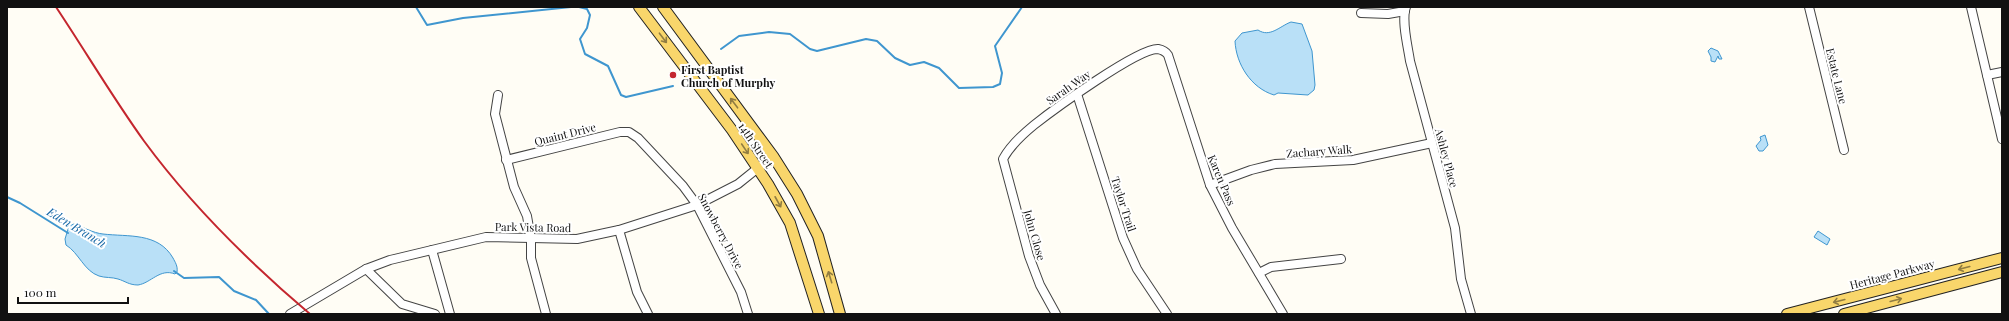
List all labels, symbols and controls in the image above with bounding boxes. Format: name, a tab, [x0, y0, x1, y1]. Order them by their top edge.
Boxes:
one-way arrow	[658, 33, 667, 44]
street label: Estate Lane	[1823, 46, 1851, 106]
place label: First Baptist Church of Murphy	[681, 62, 775, 90]
street label: Sarah Way	[1043, 66, 1094, 108]
marker: First Baptist Church of Murphy	[668, 70, 678, 80]
one-way arrow	[730, 98, 738, 109]
street label: Quaint Drive	[533, 119, 598, 149]
street label: 14th Street	[735, 119, 777, 171]
street label: Ashley Place	[1432, 126, 1462, 190]
street label: Zachary Walk	[1286, 141, 1352, 161]
one-way arrow	[741, 143, 749, 154]
street label: Karen Pass	[1205, 152, 1239, 208]
street label: Taylor Trail	[1108, 175, 1140, 233]
street label: Snowberry Drive	[695, 191, 747, 272]
one-way arrow	[775, 196, 783, 208]
water label: Eden Branch	[44, 203, 110, 251]
street label: John Close	[1020, 207, 1050, 263]
street label: Park Vista Road	[495, 219, 572, 235]
street label: Heritage Parkway	[1848, 255, 1936, 293]
one-way arrow	[1958, 265, 1971, 272]
one-way arrow	[826, 270, 833, 283]
scale bar	[18, 279, 128, 305]
text: 100 m	[24, 284, 57, 300]
one-way arrow	[1889, 296, 1902, 304]
one-way arrow	[1832, 297, 1845, 305]

